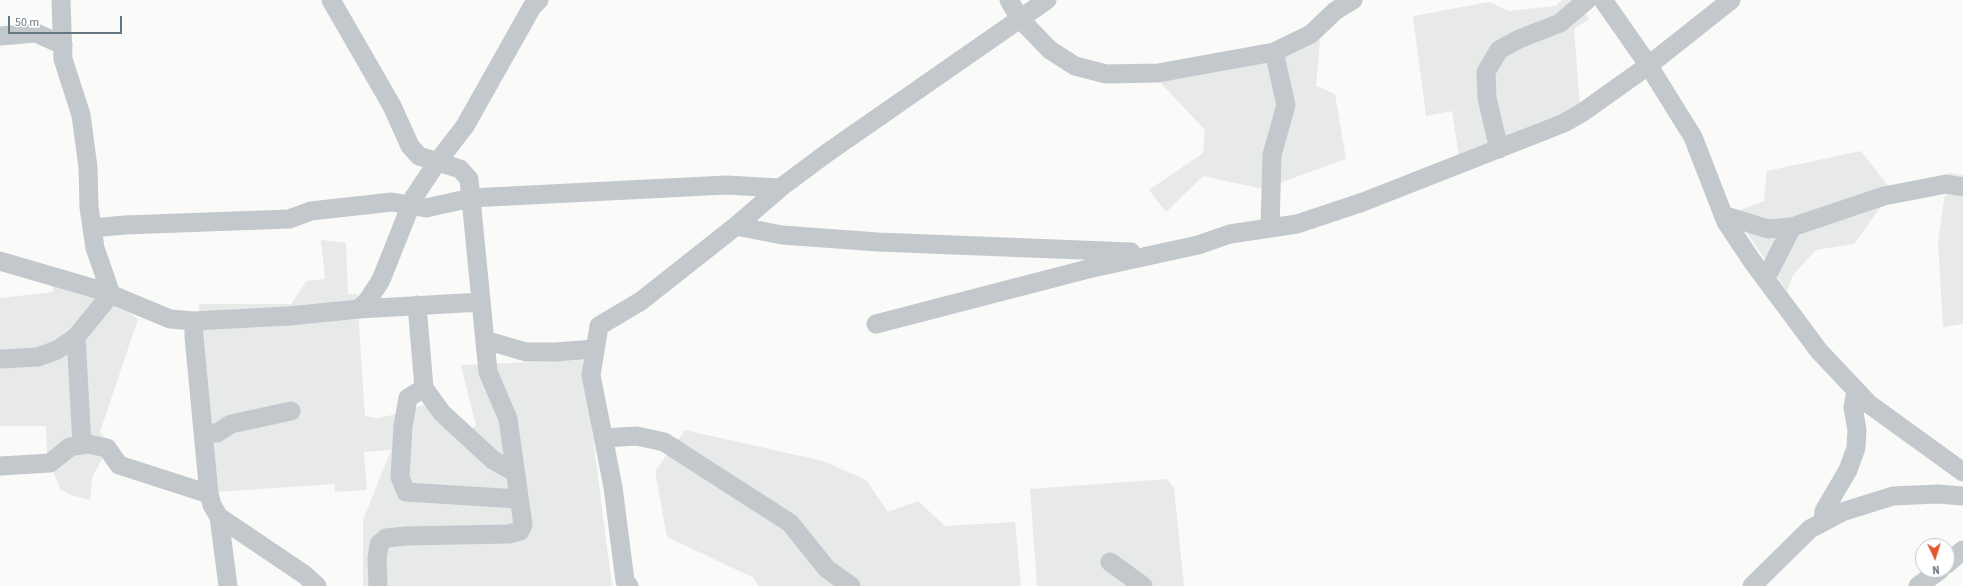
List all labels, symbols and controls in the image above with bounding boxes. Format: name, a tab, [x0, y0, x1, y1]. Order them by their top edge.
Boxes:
scale bar	[10, 8, 124, 34]
text: 50 m	[15, 14, 39, 31]
north arrow	[1915, 538, 1955, 578]
text: N	[1932, 562, 1940, 577]

